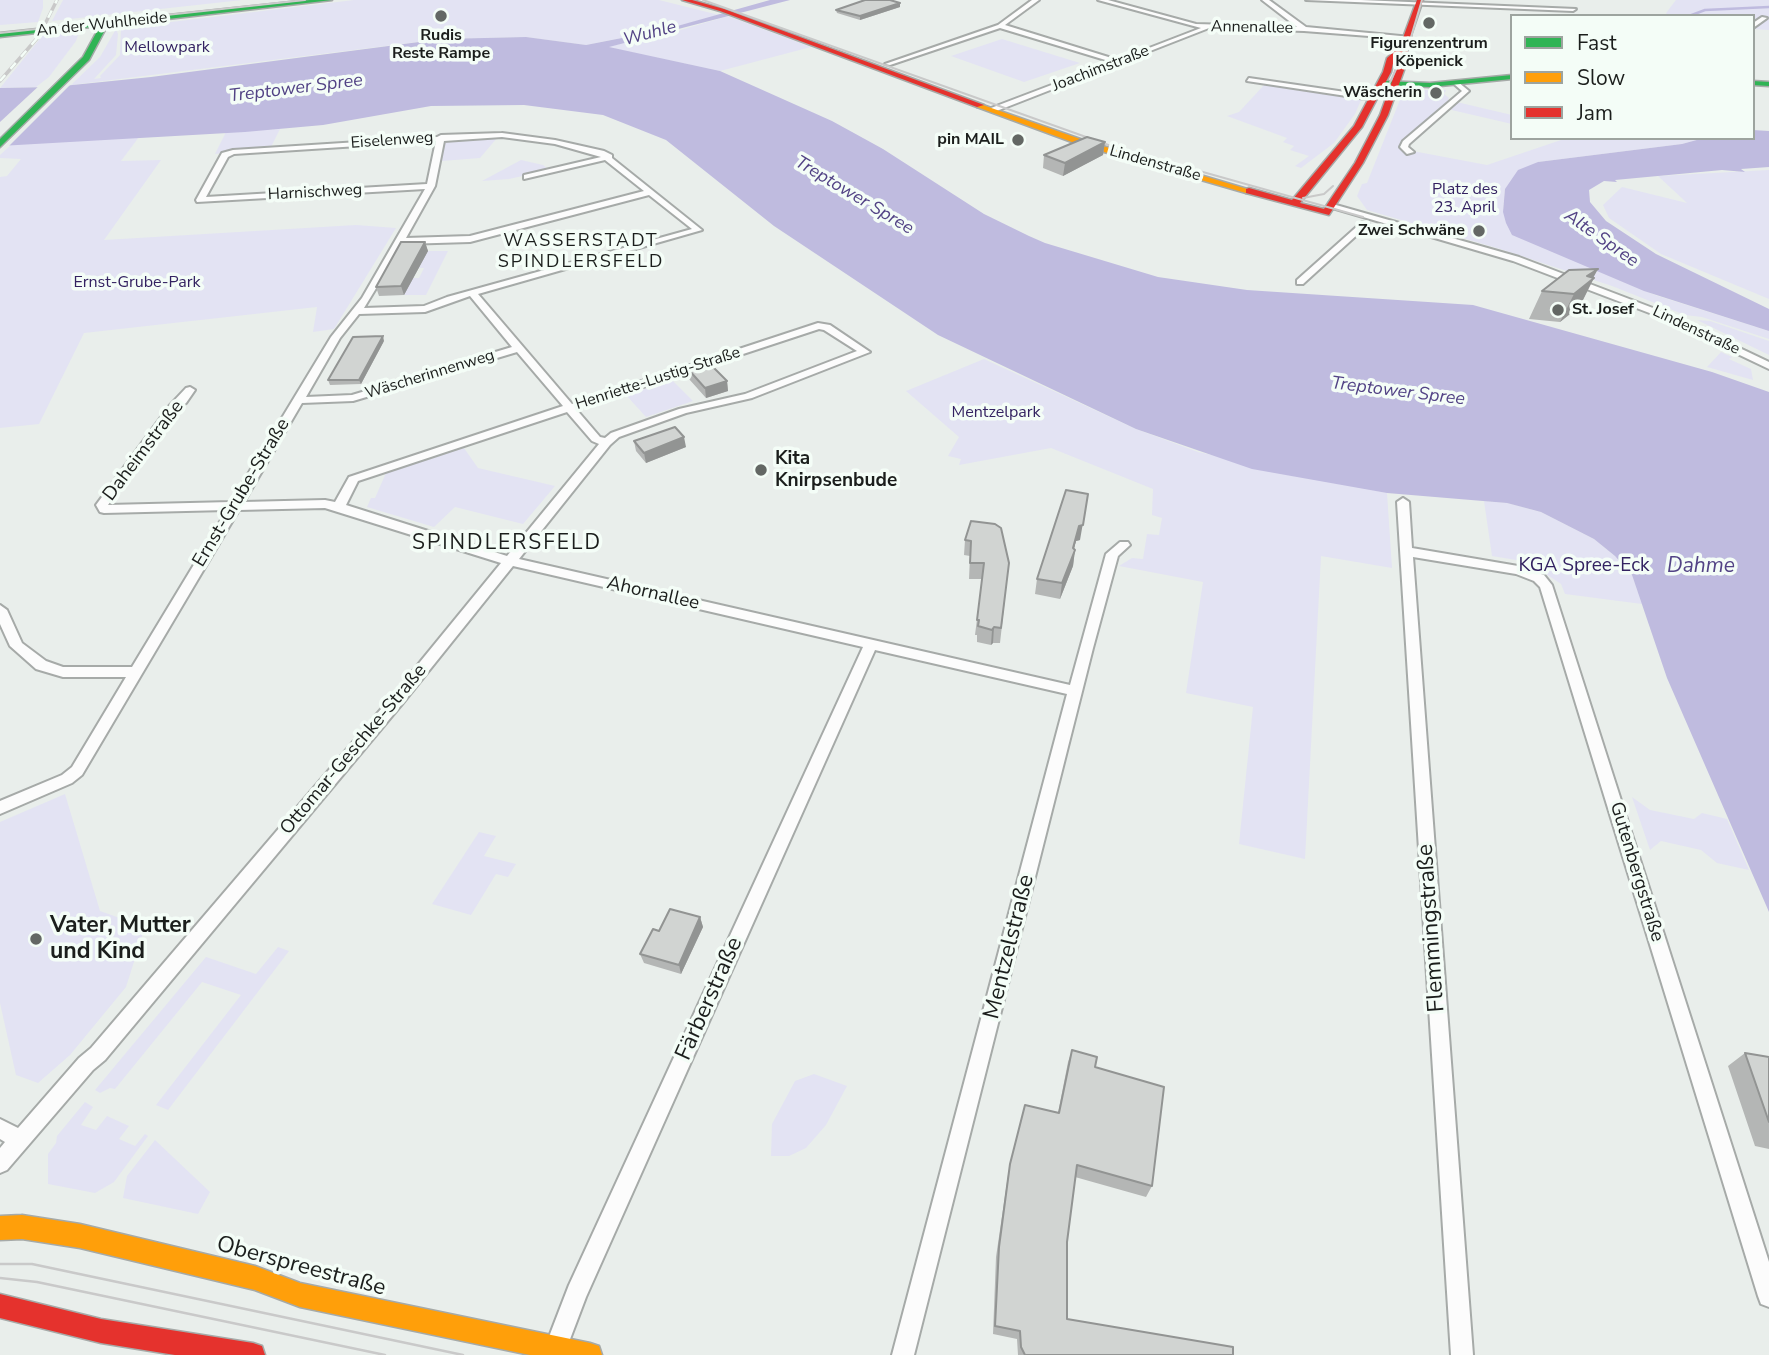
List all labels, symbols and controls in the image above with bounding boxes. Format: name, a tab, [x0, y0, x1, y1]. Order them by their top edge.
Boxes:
marker: Rudis Reste Rampe	[433, 8, 449, 24]
street label: An der Wuhlheide	[36, 9, 168, 41]
legend	[1510, 14, 1755, 140]
marker: Figurenzentrum Köpenick	[1421, 15, 1437, 31]
water label: Wuhle	[621, 17, 679, 51]
street label: Annenallee	[1211, 18, 1293, 38]
place label: Rudis Reste Rampe	[392, 26, 490, 64]
text: Fast	[1577, 29, 1617, 57]
place label: Figurenzentrum Köpenick	[1370, 34, 1488, 72]
park label: Mellowpark	[124, 38, 210, 58]
street label: Joachimstraße	[1050, 42, 1152, 96]
text: Slow	[1577, 64, 1625, 92]
water label: Treptower Spree	[228, 70, 364, 108]
place label: Wäscherin	[1343, 83, 1422, 103]
marker: Wäscherin	[1428, 85, 1444, 101]
text: Jam	[1577, 99, 1613, 127]
street label: Eiselenweg	[350, 129, 434, 153]
place label: pin MAIL	[937, 130, 1004, 150]
marker: pin MAIL	[1010, 132, 1026, 148]
street label: Lindenstraße	[1107, 142, 1203, 186]
water label: Treptower Spree	[791, 152, 917, 240]
park label: Platz des 23. April	[1432, 180, 1498, 218]
street label: Harnischweg	[267, 181, 363, 205]
water label: Alte Spree	[1560, 206, 1642, 272]
place label: Zwei Schwäne	[1358, 221, 1465, 241]
marker: Zwei Schwäne	[1471, 223, 1487, 239]
district label: WASSERSTADT SPINDLERSFELD	[499, 231, 663, 274]
park label: Ernst-Grube-Park	[73, 273, 201, 293]
place label: St. Josef	[1572, 300, 1634, 320]
marker: St. Josef	[1550, 302, 1566, 318]
street label: Lindenstraße	[1649, 302, 1743, 360]
street label: Henriette-Lustig-Straße	[573, 343, 743, 415]
street label: Wäscherinnenweg	[363, 346, 497, 404]
water label: Treptower Spree	[1330, 373, 1466, 411]
street label: Daheimstraße	[99, 396, 189, 506]
park label: Mentzelpark	[952, 403, 1040, 423]
street label: Ernst-Grube-Straße	[189, 415, 295, 571]
place label: Kita Knirpsenbude	[775, 448, 897, 492]
marker: Kita Knirpsenbude	[753, 462, 769, 478]
district label: SPINDLERSFELD	[414, 531, 600, 557]
water label: Dahme	[1667, 554, 1735, 580]
park label: KGA Spree-Eck	[1518, 555, 1650, 577]
street label: Ahornallee	[605, 572, 701, 616]
street label: Ottomar-Geschke-Straße	[276, 660, 432, 840]
street label: Gutenbergstraße	[1604, 799, 1668, 945]
street label: Flemmingstraße	[1412, 843, 1452, 1013]
street label: Mentzelstraße	[979, 872, 1041, 1022]
place label: Vater, Mutter und Kind	[50, 912, 191, 966]
marker: Vater, Mutter und Kind	[28, 931, 44, 947]
street label: Färberstraße	[671, 933, 749, 1065]
street label: Oberspreestraße	[213, 1231, 389, 1303]

